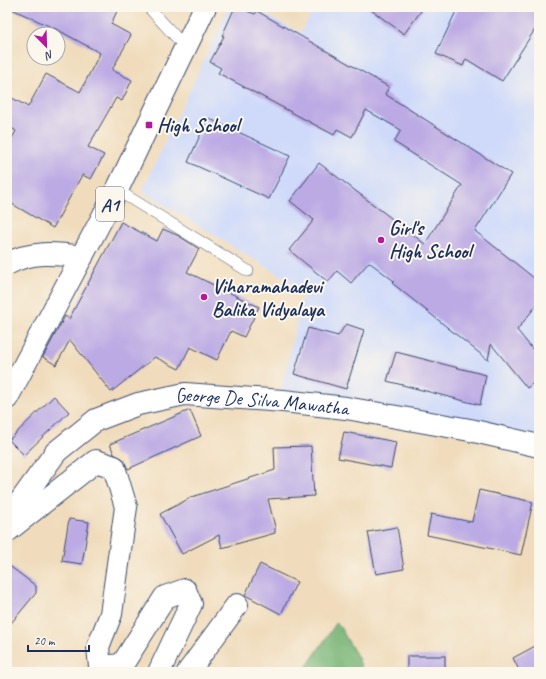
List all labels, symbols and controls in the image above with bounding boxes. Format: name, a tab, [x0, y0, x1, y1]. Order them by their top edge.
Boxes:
north arrow	[26, 26, 66, 66]
text: N	[42, 47, 56, 64]
place label: High School	[157, 113, 242, 138]
marker: High School	[144, 120, 154, 130]
road number: A1	[96, 187, 124, 221]
place label: Girl's High School	[389, 216, 474, 264]
marker: Girl's High School	[376, 235, 386, 245]
place label: Viharamahadevi Balika Vidyalaya	[212, 274, 326, 322]
marker: Viharamahadevi Balika Vidyalaya	[199, 292, 209, 302]
street label: George De Silva Mawatha	[173, 382, 351, 421]
scale bar	[28, 627, 89, 653]
text: 20 m	[34, 633, 56, 649]

